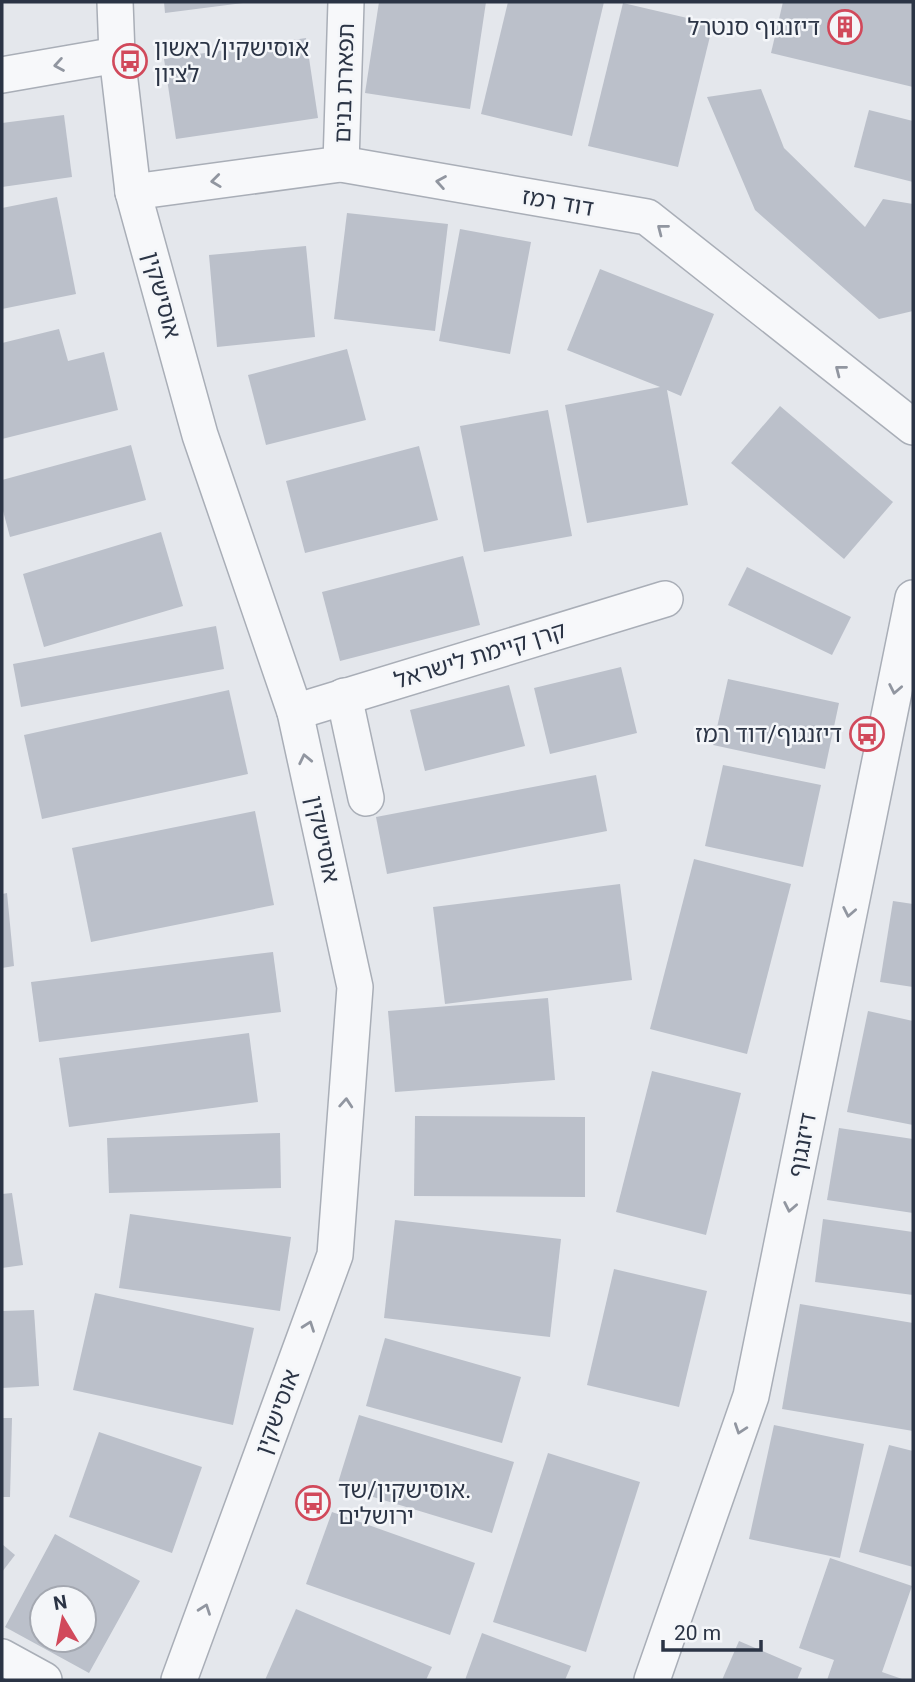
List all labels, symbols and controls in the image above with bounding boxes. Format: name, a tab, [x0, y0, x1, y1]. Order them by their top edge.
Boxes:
building icon: דיזנגוף סנטרל	[826, 8, 864, 46]
place label: דיזנגוף סנטרל	[687, 14, 820, 41]
street label: תפארת בנים	[329, 23, 360, 143]
place label: אוסישקין/ראשון לציון	[154, 35, 309, 88]
bus stop icon: אוסישקין/ראשון לציון	[111, 42, 149, 80]
one-way arrow	[53, 57, 65, 72]
one-way arrow	[210, 173, 222, 188]
one-way arrow	[435, 175, 447, 190]
street label: דוד רמז	[520, 183, 596, 222]
one-way arrow	[657, 225, 669, 238]
street label: אוסישקין	[137, 249, 186, 341]
one-way arrow	[836, 365, 848, 378]
street label: קרן קיימת לישראל	[391, 617, 569, 694]
one-way arrow	[888, 683, 903, 695]
bus stop icon: דיזנגוף/דוד רמז	[848, 715, 886, 753]
place label: דיזנגוף/דוד רמז	[695, 721, 842, 748]
one-way arrow	[299, 753, 313, 765]
street label: אוסישקין	[300, 793, 345, 885]
one-way arrow	[843, 906, 858, 918]
one-way arrow	[338, 1098, 353, 1109]
street label: דיזנגוף	[783, 1110, 822, 1180]
one-way arrow	[783, 1201, 798, 1213]
one-way arrow	[301, 1320, 315, 1332]
street label: אוסישקין	[250, 1366, 305, 1458]
one-way arrow	[734, 1422, 748, 1434]
place label: אוסישקין/שד. ירושלים	[338, 1477, 471, 1530]
bus stop icon: אוסישקין/שד. ירושלים	[294, 1484, 332, 1522]
north arrow	[28, 1584, 98, 1654]
text: N	[52, 1590, 69, 1615]
one-way arrow	[197, 1603, 211, 1615]
scale bar	[663, 1608, 761, 1652]
text: 20 m	[674, 1621, 721, 1645]

